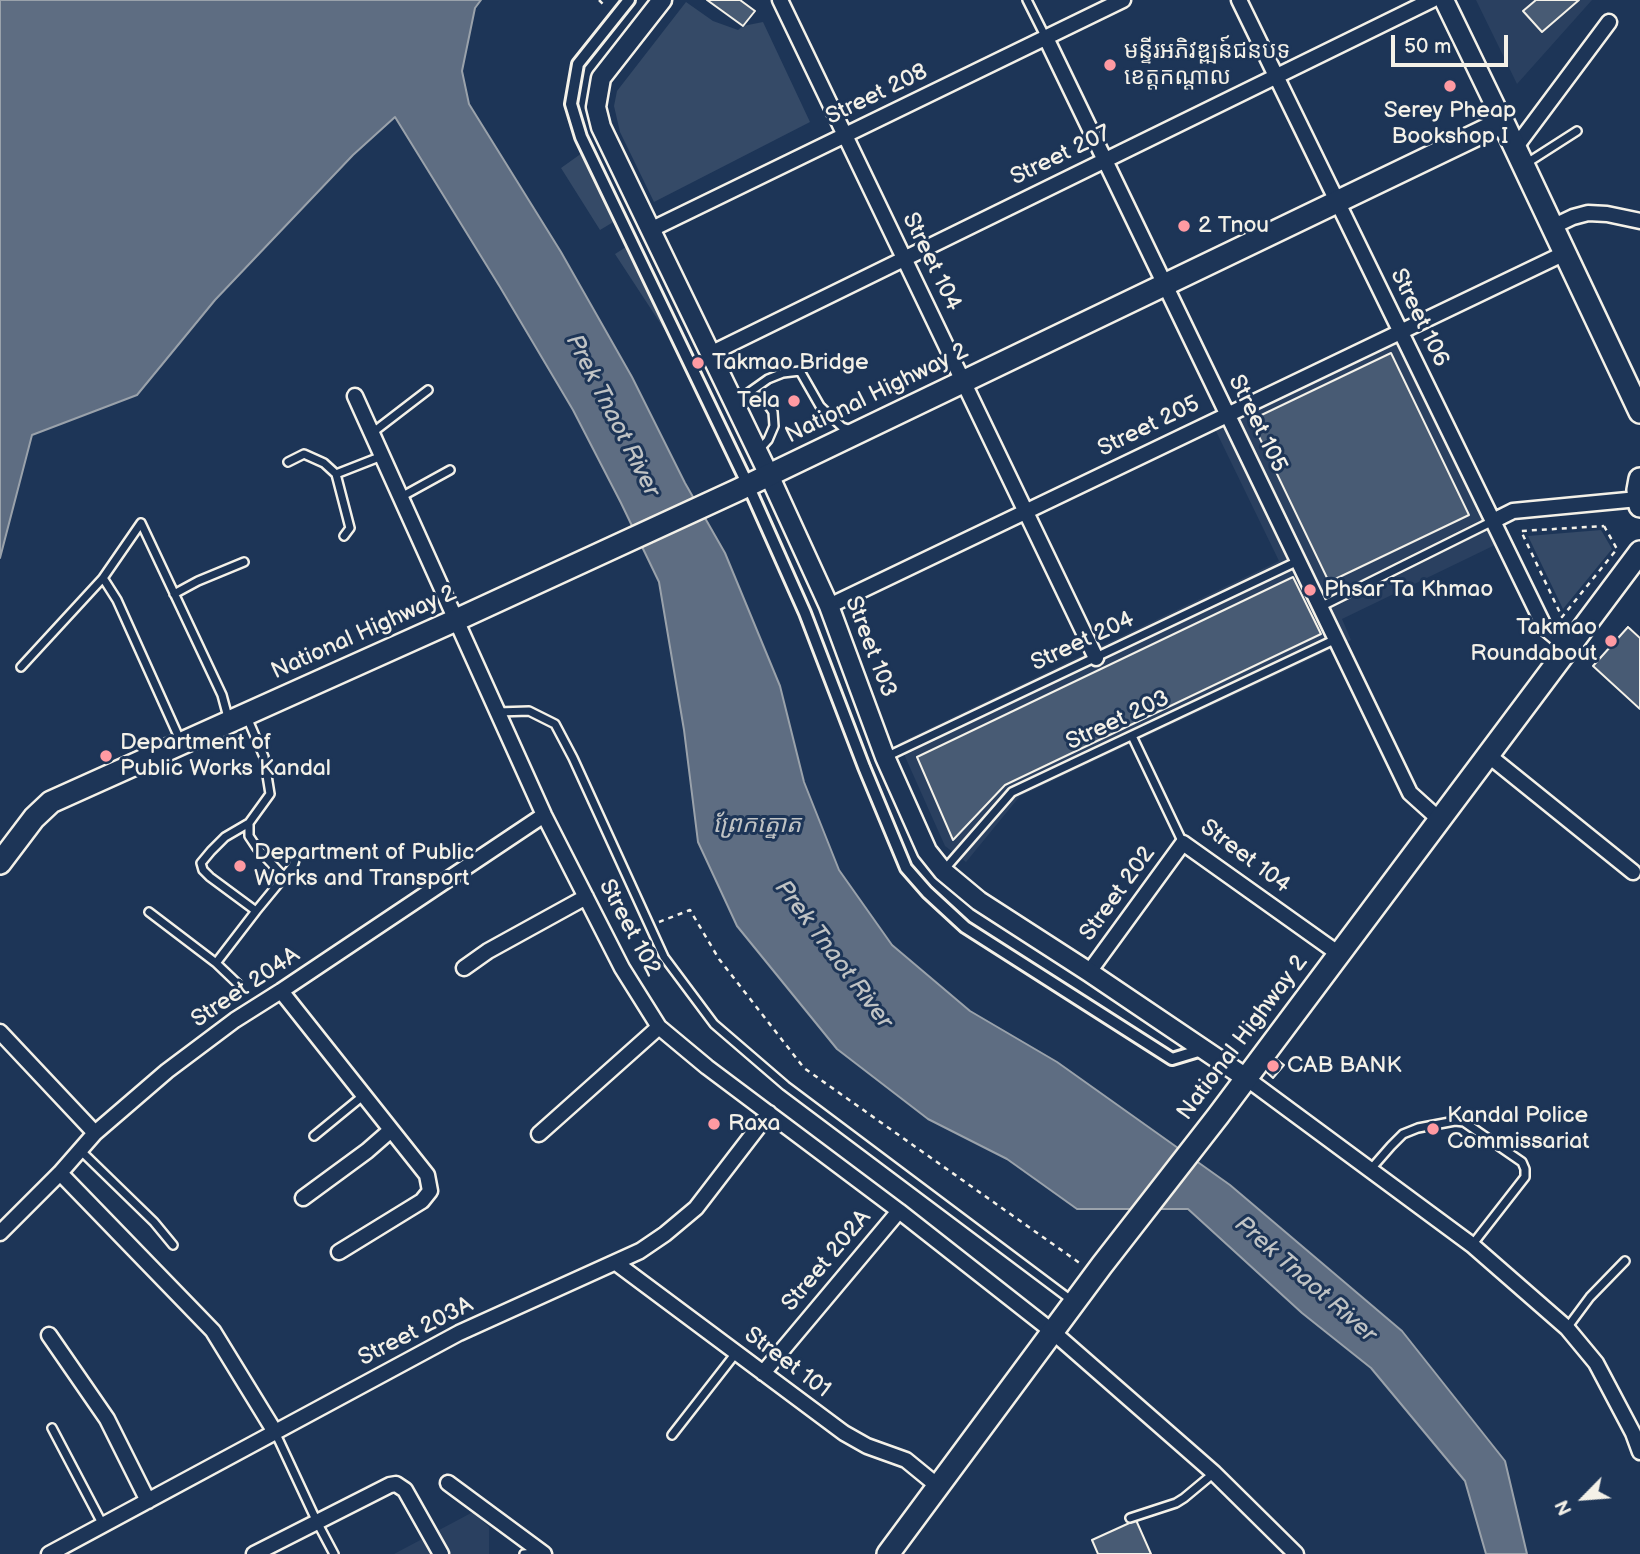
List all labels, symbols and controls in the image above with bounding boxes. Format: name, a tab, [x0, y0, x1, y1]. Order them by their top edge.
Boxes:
scale bar	[1395, 21, 1512, 65]
text: 50 m	[1404, 34, 1451, 59]
place label: មន្ទីរអភិវឌ្ឍន៍ជនបទ ខេត្តកណ្តាល	[1124, 38, 1290, 92]
marker: មន្ទីរអភិវឌ្ឍន៍ជនបទ ខេត្តកណ្តាល	[1102, 57, 1118, 73]
street label: Street 208	[822, 59, 932, 131]
marker: Serey Pheap Bookshop I	[1442, 78, 1458, 94]
place label: Serey Pheap Bookshop I	[1384, 97, 1516, 151]
street label: Street 207	[1007, 120, 1115, 192]
street label: Street 104	[895, 208, 967, 316]
place label: 2 Tnou	[1198, 212, 1269, 240]
marker: 2 Tnou	[1176, 218, 1192, 234]
street label: Street 106	[1383, 264, 1455, 372]
water label: Prek Tnaot River	[559, 330, 665, 502]
street label: National Highway 2	[781, 338, 973, 450]
place label: Takmao Bridge	[712, 349, 869, 377]
marker: Takmao Bridge	[690, 355, 706, 371]
street label: Street 105	[1222, 371, 1292, 477]
place label: Tela	[737, 387, 780, 415]
street label: Street 205	[1094, 391, 1204, 463]
marker: Tela	[786, 393, 802, 409]
place label: Phsar Ta Khmao	[1324, 576, 1493, 604]
street label: National Highway 2	[267, 580, 461, 686]
marker: Phsar Ta Khmao	[1302, 582, 1318, 598]
street label: Street 103	[838, 593, 902, 701]
street label: Street 204	[1027, 606, 1139, 678]
place label: Takmao Roundabout	[1470, 614, 1597, 668]
marker: Takmao Roundabout	[1603, 633, 1619, 649]
street label: Street 203	[1062, 685, 1174, 757]
place label: Department of Public Works Kandal	[120, 729, 331, 783]
marker: Department of Public Works Kandal	[98, 748, 114, 764]
water label: ព្រែកត្នោត	[713, 812, 801, 840]
street label: Street 104	[1194, 814, 1296, 900]
place label: Department of Public Works and Transport	[254, 839, 474, 893]
street label: Street 202	[1074, 841, 1162, 947]
marker: Department of Public Works and Transport	[232, 858, 248, 874]
street label: Street 102	[592, 875, 666, 981]
water label: Prek Tnaot River	[768, 875, 898, 1035]
street label: Street 204A	[187, 942, 305, 1034]
street label: National Highway 2	[1172, 950, 1314, 1126]
place label: CAB BANK	[1287, 1052, 1401, 1080]
marker: CAB BANK	[1265, 1058, 1281, 1074]
place label: Kandal Police Commissariat	[1447, 1102, 1589, 1156]
place label: Raxa	[728, 1110, 780, 1138]
marker: Raxa	[706, 1116, 722, 1132]
marker: Kandal Police Commissariat	[1425, 1121, 1441, 1137]
street label: Street 202A	[777, 1205, 877, 1317]
water label: Prek Tnaot River	[1228, 1211, 1382, 1349]
street label: Street 203A	[354, 1291, 478, 1373]
street label: Street 101	[738, 1322, 836, 1404]
north arrow	[1549, 1463, 1619, 1533]
text: N	[1551, 1496, 1578, 1518]

